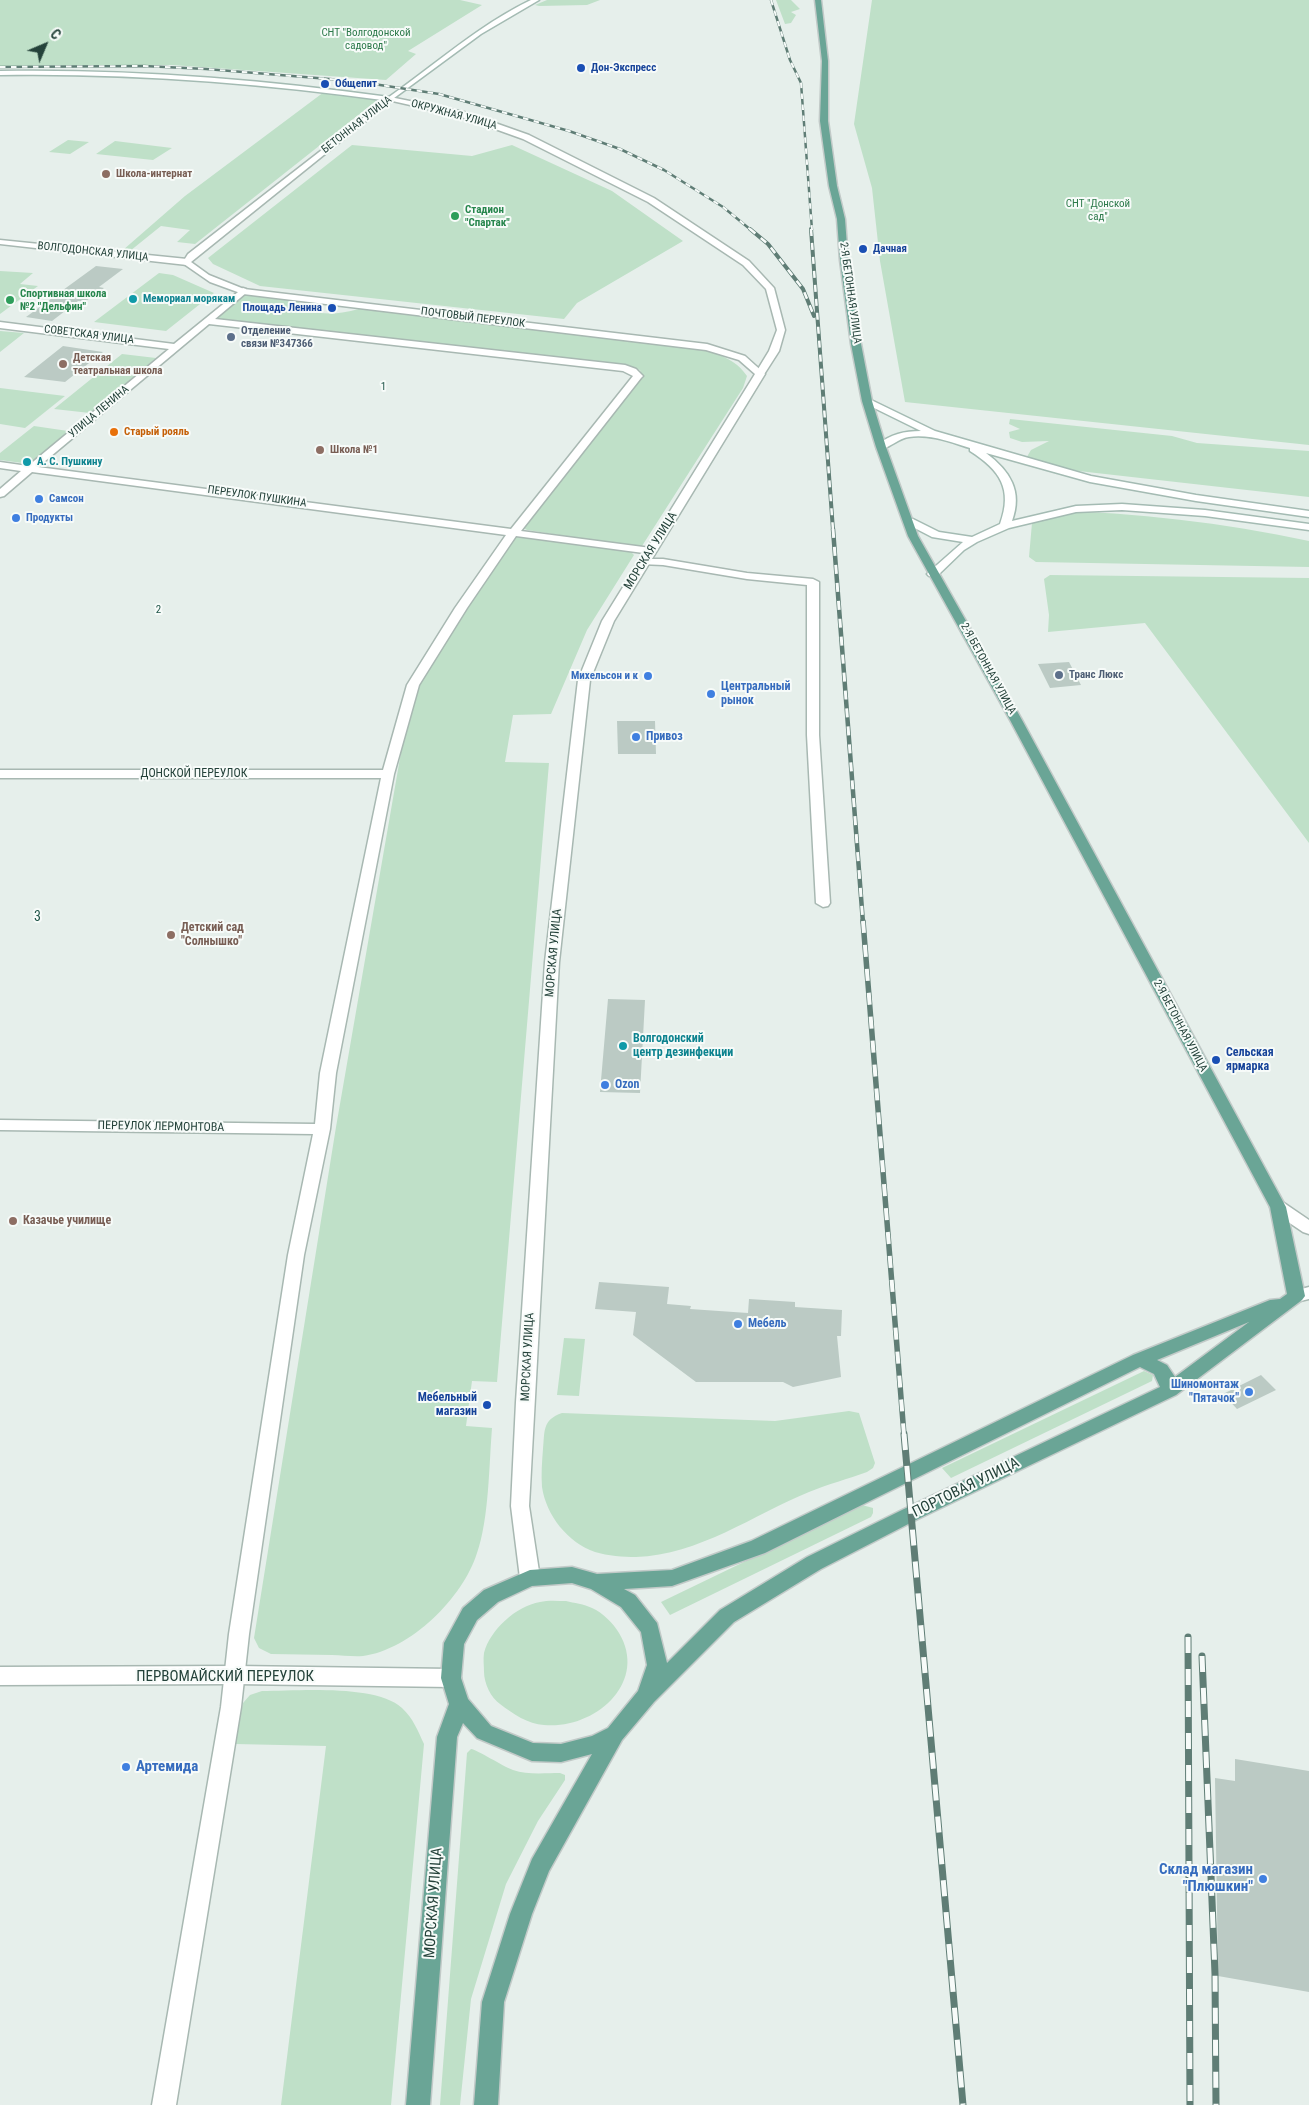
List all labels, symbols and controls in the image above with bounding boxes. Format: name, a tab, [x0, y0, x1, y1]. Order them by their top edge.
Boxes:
north arrow	[20, 20, 70, 70]
text: С	[47, 26, 64, 43]
park label: СНТ "Волгодонской садовод"	[321, 26, 411, 52]
place label: Дон-Экспресс	[591, 61, 656, 75]
marker: Дон-Экспресс	[575, 62, 587, 74]
place label: Общепит	[335, 77, 377, 91]
marker: Общепит	[319, 78, 331, 90]
street label: БЕТОННАЯ УЛИЦА	[319, 94, 395, 156]
street label: ОКРУЖНАЯ УЛИЦА	[410, 97, 498, 133]
place label: Школа-интернат	[116, 167, 192, 181]
marker: Школа-интернат	[100, 168, 112, 180]
park label: СНТ "Донской сад"	[1066, 197, 1130, 223]
place label: Стадион "Спартак"	[465, 203, 510, 229]
marker: Стадион "Спартак"	[449, 210, 461, 222]
street label: ВОЛГОДОНСКАЯ УЛИЦА	[37, 240, 149, 264]
street label: 2-Я БЕТОННАЯ УЛИЦА	[836, 241, 864, 345]
place label: Дачная	[873, 242, 907, 256]
marker: Дачная	[857, 243, 869, 255]
place label: Спортивная школа №2 "Дельфин"	[20, 287, 106, 313]
place label: Мемориал морякам	[143, 292, 235, 306]
marker: Мемориал морякам	[127, 293, 139, 305]
marker: Спортивная школа №2 "Дельфин"	[4, 294, 16, 306]
place label: Площадь Ленина	[243, 301, 322, 315]
marker: Площадь Ленина	[326, 302, 338, 314]
street label: ПОЧТОВЫЙ ПЕРЕУЛОК	[420, 305, 526, 331]
street label: СОВЕТСКАЯ УЛИЦА	[43, 323, 135, 347]
place label: Отделение связи №347366	[241, 324, 313, 350]
marker: Отделение связи №347366	[225, 331, 237, 343]
place label: Детская театральная школа	[73, 351, 162, 377]
marker: Детская театральная школа	[57, 358, 69, 370]
district label: 1	[381, 380, 387, 394]
street label: УЛИЦА ЛЕНИНА	[66, 383, 132, 441]
place label: Старый рояль	[124, 425, 189, 439]
marker: Старый рояль	[108, 426, 120, 438]
place label: Школа №1	[330, 443, 378, 457]
marker: Школа №1	[314, 444, 326, 456]
place label: А. С. Пушкину	[37, 455, 102, 469]
marker: А. С. Пушкину	[21, 456, 33, 468]
street label: ПЕРЕУЛОК ПУШКИНА	[207, 484, 307, 510]
place label: Самсон	[49, 492, 84, 506]
marker: Самсон	[33, 493, 45, 505]
street label: МОРСКАЯ УЛИЦА	[621, 510, 681, 592]
place label: Продукты	[26, 511, 73, 525]
marker: Продукты	[10, 512, 22, 524]
district label: 2	[156, 603, 162, 617]
street label: 2-Я БЕТОННАЯ УЛИЦА	[957, 621, 1019, 717]
place label: Транс Люкс	[1069, 668, 1123, 682]
place label: Михельсон и к	[571, 669, 638, 683]
marker: Транс Люкс	[1053, 669, 1065, 681]
marker: Михельсон и к	[642, 670, 654, 682]
place label: Центральный рынок	[721, 680, 790, 708]
marker: Центральный рынок	[705, 688, 717, 700]
place label: Привоз	[646, 730, 683, 744]
marker: Привоз	[630, 731, 642, 743]
street label: ДОНСКОЙ ПЕРЕУЛОК	[141, 767, 247, 781]
street label: МОРСКАЯ УЛИЦА	[543, 908, 565, 998]
district label: 3	[34, 909, 42, 925]
place label: Детский сад "Солнышко"	[181, 921, 244, 949]
marker: Детский сад "Солнышко"	[165, 929, 177, 941]
street label: 2-Я БЕТОННАЯ УЛИЦА	[1150, 978, 1210, 1074]
place label: Волгодонский центр дезинфекции	[633, 1032, 733, 1060]
marker: Волгодонский центр дезинфекции	[617, 1040, 629, 1052]
place label: Сельская ярмарка	[1226, 1046, 1274, 1074]
marker: Сельская ярмарка	[1210, 1054, 1222, 1066]
place label: Ozon	[615, 1078, 639, 1092]
marker: Ozon	[599, 1079, 611, 1091]
street label: ПЕРЕУЛОК ЛЕРМОНТОВА	[98, 1119, 224, 1135]
place label: Казачье училище	[23, 1214, 111, 1228]
marker: Казачье училище	[7, 1215, 19, 1227]
street label: МОРСКАЯ УЛИЦА	[518, 1312, 538, 1402]
place label: Мебель	[748, 1317, 787, 1331]
marker: Мебель	[732, 1318, 744, 1330]
place label: Шиномонтаж "Пятачок"	[1171, 1378, 1239, 1406]
marker: Шиномонтаж "Пятачок"	[1243, 1386, 1255, 1398]
place label: Мебельный магазин	[418, 1391, 477, 1419]
marker: Мебельный магазин	[481, 1399, 493, 1411]
street label: ПОРТОВАЯ УЛИЦА	[910, 1454, 1022, 1522]
street label: ПЕРВОМАЙСКИЙ ПЕРЕУЛОК	[136, 1668, 314, 1686]
place label: Артемида	[136, 1758, 198, 1776]
marker: Артемида	[120, 1761, 132, 1773]
street label: МОРСКАЯ УЛИЦА	[421, 1847, 447, 1959]
place label: Склад магазин "Плюшкин"	[1159, 1861, 1253, 1896]
marker: Склад магазин "Плюшкин"	[1257, 1873, 1269, 1885]

